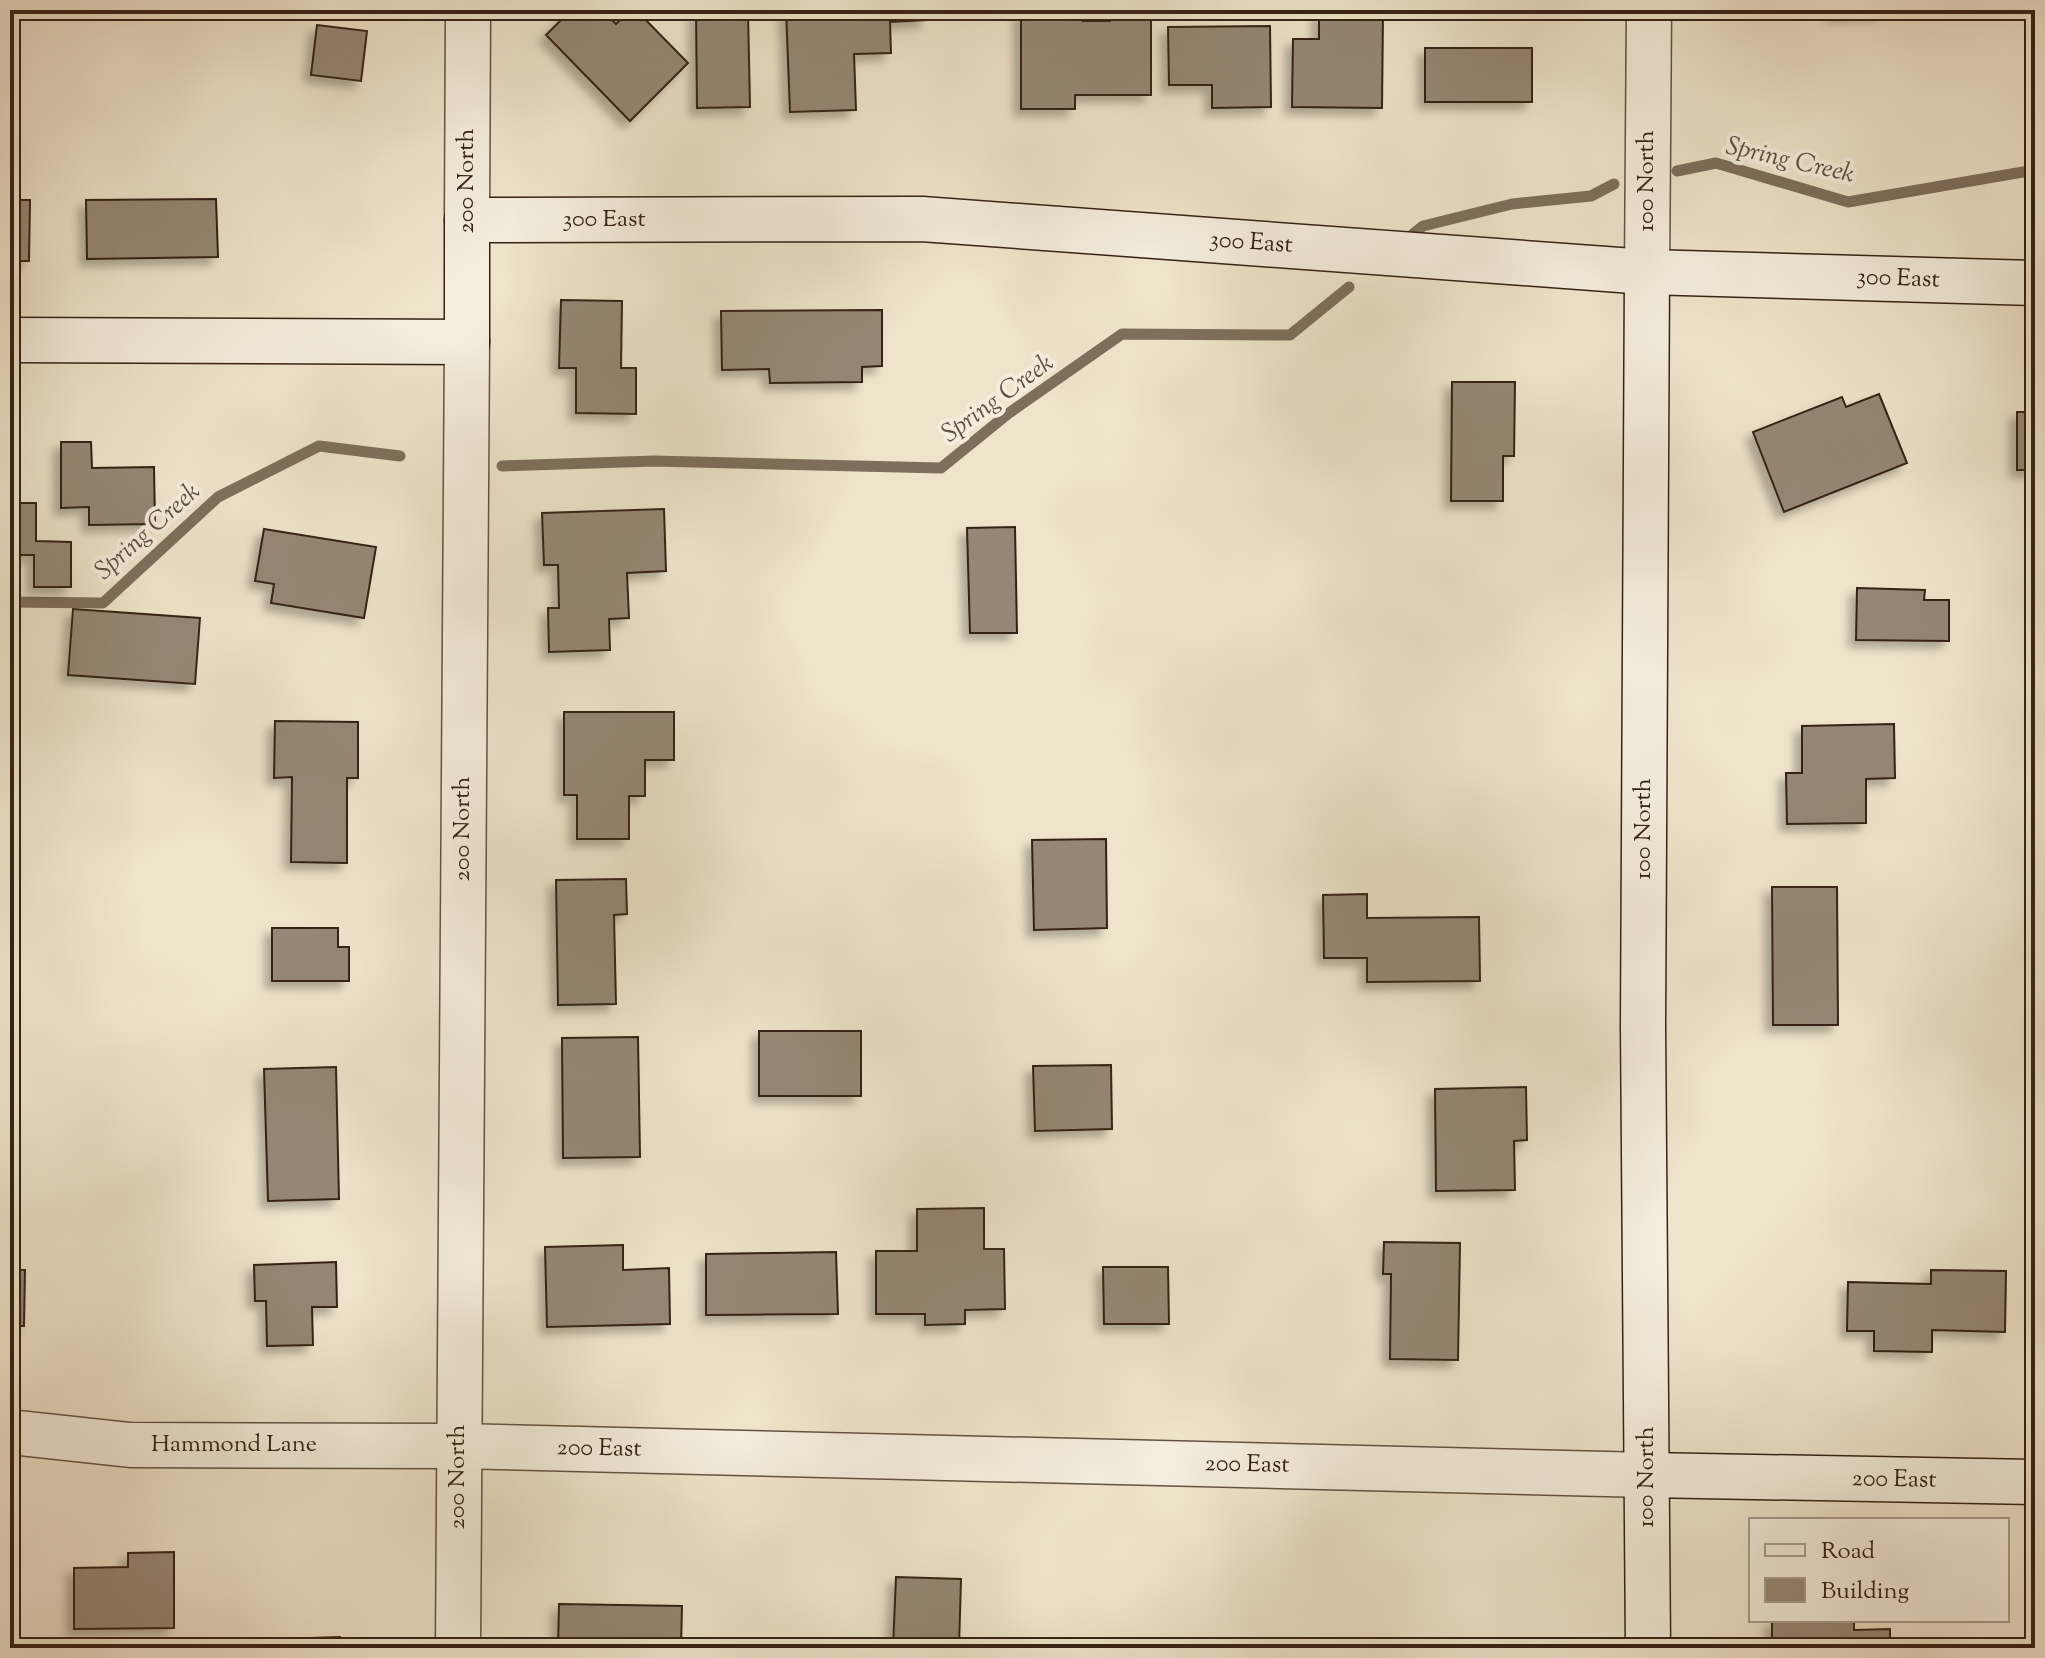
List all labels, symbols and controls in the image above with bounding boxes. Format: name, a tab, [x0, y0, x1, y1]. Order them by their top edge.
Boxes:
water label: Spring Creek	[1722, 128, 1858, 194]
street label: 200 North	[450, 129, 484, 233]
street label: 100 North	[1630, 130, 1664, 232]
street label: 300 East	[562, 203, 646, 237]
street label: 300 East	[1208, 223, 1294, 263]
street label: 300 East	[1856, 261, 1940, 297]
water label: Spring Creek	[934, 345, 1062, 452]
water label: Spring Creek	[87, 474, 209, 589]
street label: 200 North	[446, 777, 480, 881]
street label: 100 North	[1627, 778, 1661, 880]
street label: 200 North	[441, 1425, 475, 1529]
street label: 100 North	[1630, 1426, 1664, 1528]
street label: Hammond Lane	[151, 1428, 317, 1462]
street label: 200 East	[556, 1431, 642, 1467]
street label: 200 East	[1204, 1447, 1290, 1483]
street label: 200 East	[1851, 1462, 1937, 1498]
legend	[1749, 1518, 2009, 1622]
text: Road	[1821, 1535, 1875, 1569]
text: Building	[1821, 1575, 1910, 1609]

